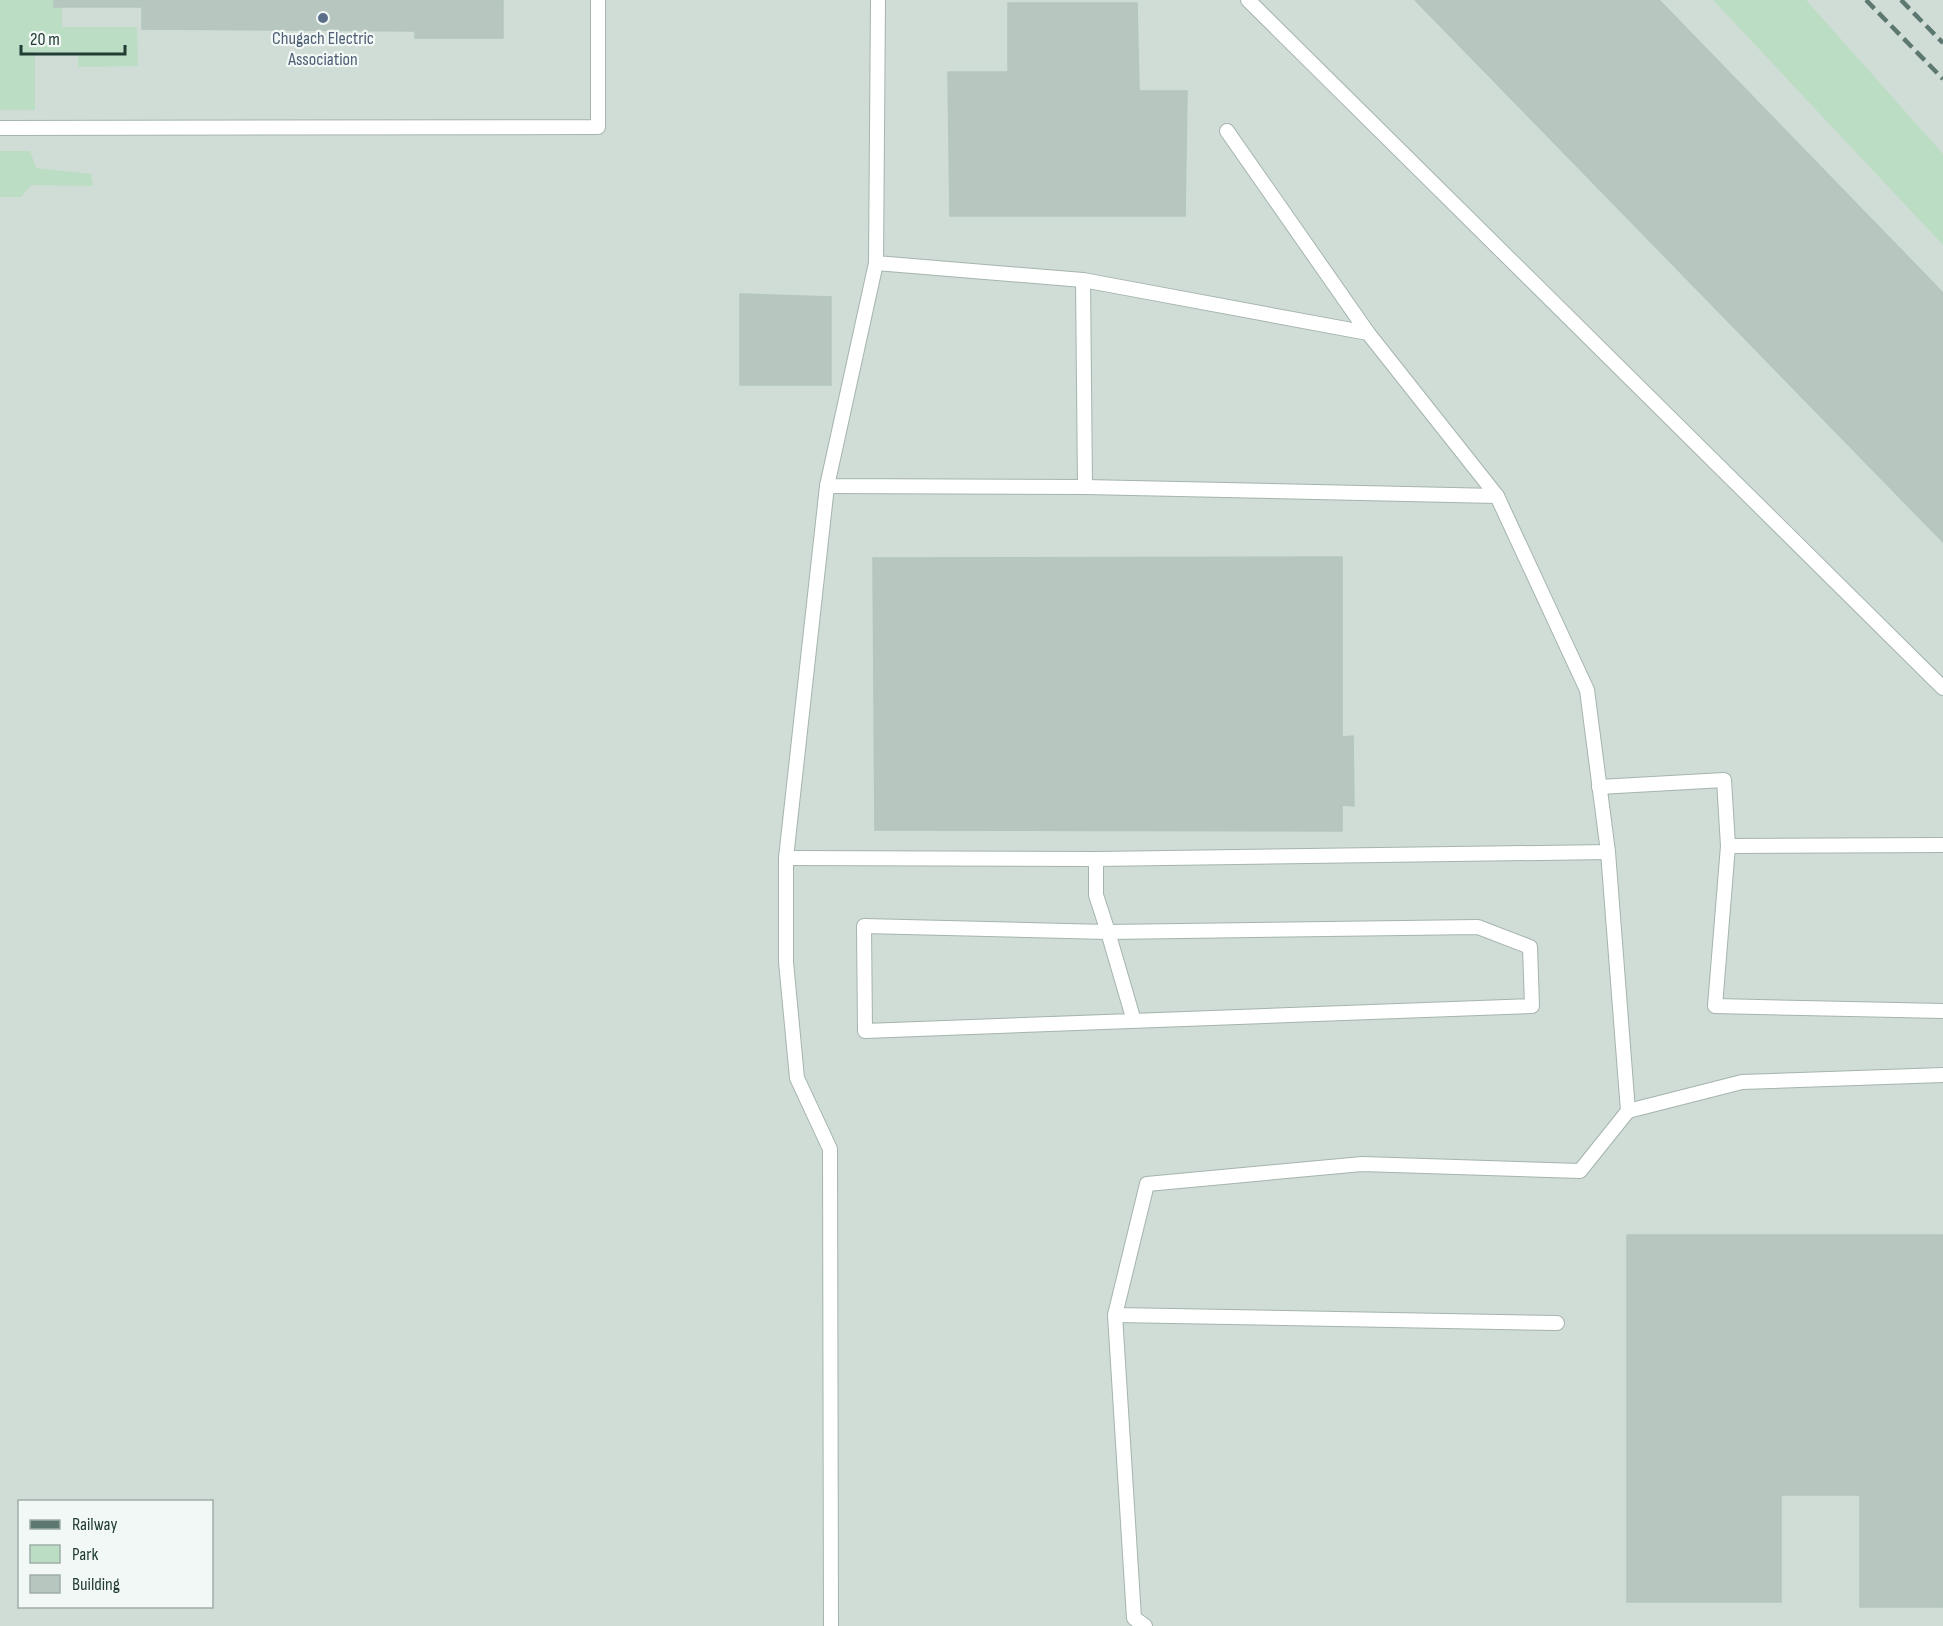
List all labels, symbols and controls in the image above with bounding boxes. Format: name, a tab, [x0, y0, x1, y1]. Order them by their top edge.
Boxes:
marker: Chugach Electric Association	[316, 11, 330, 25]
scale bar	[21, 18, 124, 56]
place label: Chugach Electric Association	[272, 28, 374, 70]
text: 20 m	[30, 29, 60, 50]
legend	[18, 1500, 213, 1608]
text: Railway	[72, 1514, 117, 1535]
text: Park	[72, 1544, 98, 1565]
text: Building	[72, 1574, 120, 1595]

